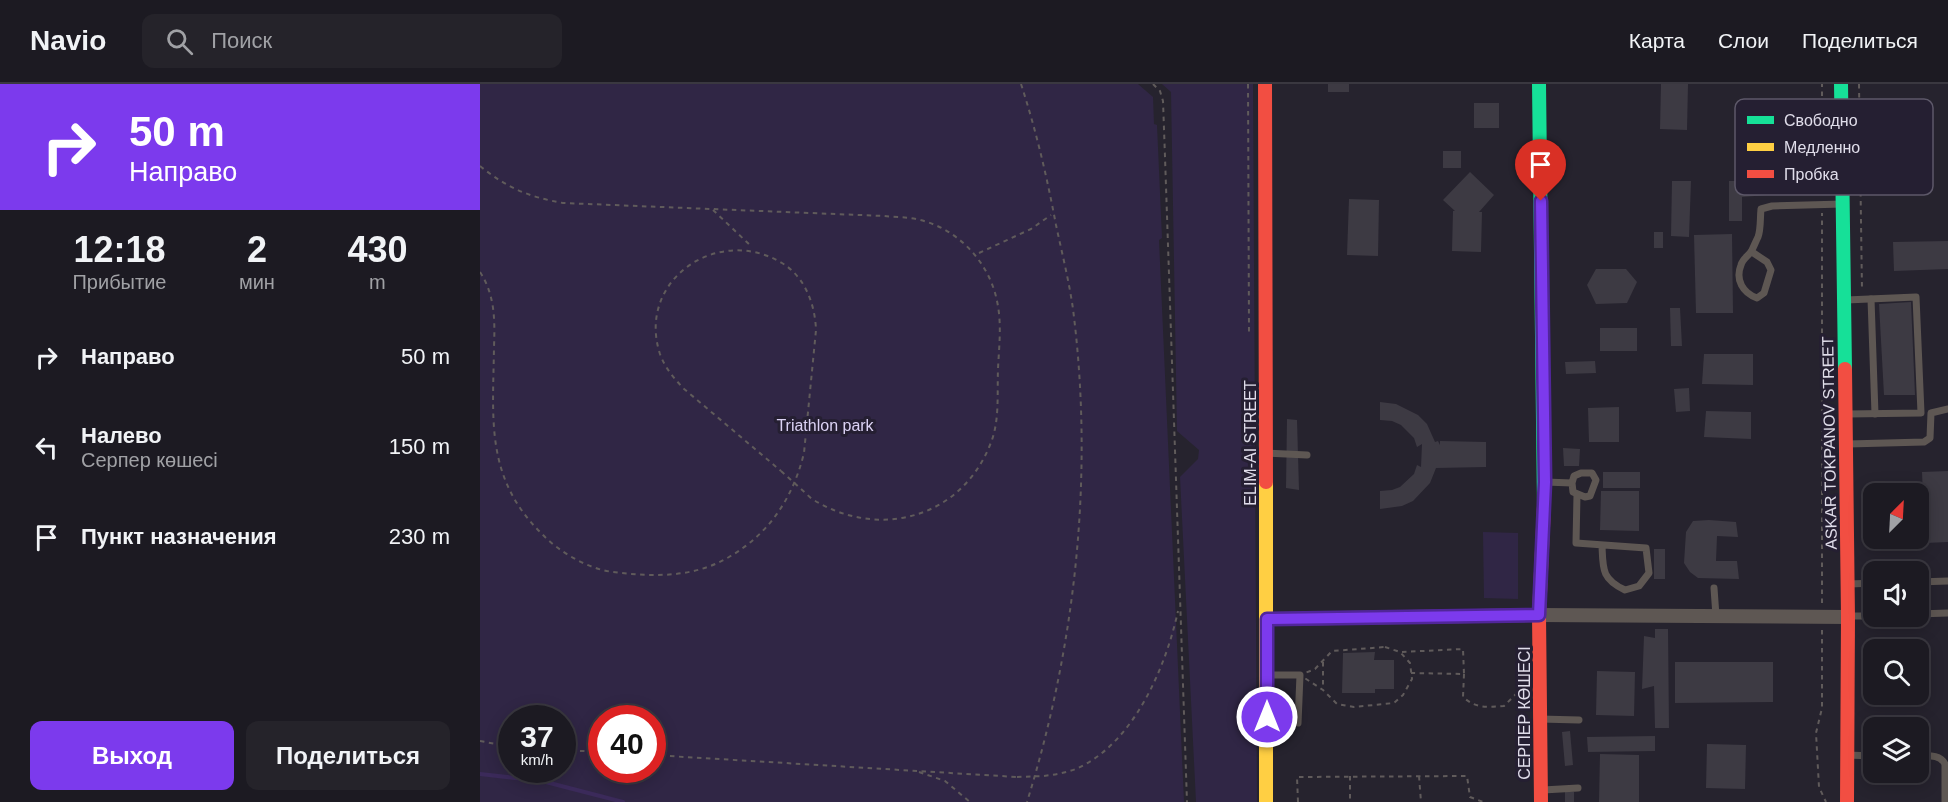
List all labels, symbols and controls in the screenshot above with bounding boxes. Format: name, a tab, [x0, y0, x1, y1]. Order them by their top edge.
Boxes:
search box	[142, 14, 562, 68]
text: Navio	[30, 25, 106, 56]
icon: search	[163, 25, 196, 58]
text: Поиск	[211, 28, 272, 53]
text: Карта	[1629, 29, 1685, 52]
text: Слои	[1718, 29, 1769, 52]
text: Поделиться	[1802, 29, 1918, 52]
legend	[1735, 99, 1933, 195]
icon: right	[30, 108, 108, 186]
text: 50 m	[129, 108, 225, 155]
text: Свободно	[1784, 112, 1858, 129]
pin	[1515, 139, 1566, 201]
text: Медленно	[1784, 139, 1860, 156]
icon: arrive	[1524, 148, 1557, 181]
text: Направо	[129, 157, 237, 187]
text: Пробка	[1784, 166, 1839, 183]
text: 12:18	[73, 229, 166, 270]
text: 2	[247, 229, 267, 270]
text: 430	[347, 229, 407, 270]
text: Прибытие	[72, 271, 166, 293]
text: мин	[239, 271, 275, 293]
text: m	[369, 271, 386, 293]
street label: ASKAR TOKPANOV STREET	[1819, 336, 1840, 550]
icon: right	[30, 341, 63, 374]
text: Направо	[81, 344, 175, 369]
text: 50 m	[401, 344, 450, 369]
street label: ELIM-AI STREET	[1242, 380, 1259, 506]
park label: Triathlon park	[776, 417, 875, 434]
text: Налево	[81, 423, 162, 448]
icon: left	[30, 431, 63, 464]
text: 150 m	[389, 434, 450, 459]
text: Серпер көшесі	[81, 449, 218, 471]
north arrow	[1863, 483, 1929, 549]
map controls	[1863, 483, 1929, 783]
icon: arrive	[30, 521, 63, 554]
text: Пункт назначения	[81, 524, 277, 549]
text: 230 m	[389, 524, 450, 549]
button: sound	[1863, 561, 1929, 627]
button: search	[1863, 639, 1929, 705]
street label: СЕРПЕР КӨШЕСІ	[1516, 646, 1533, 780]
position arrow	[1235, 685, 1299, 749]
speed limit sign: 40	[588, 705, 666, 783]
button: layers	[1863, 717, 1929, 783]
text: 37	[520, 720, 554, 753]
button: Выход	[30, 721, 234, 790]
button: Поделиться	[246, 721, 450, 790]
text: km/h	[521, 751, 553, 768]

